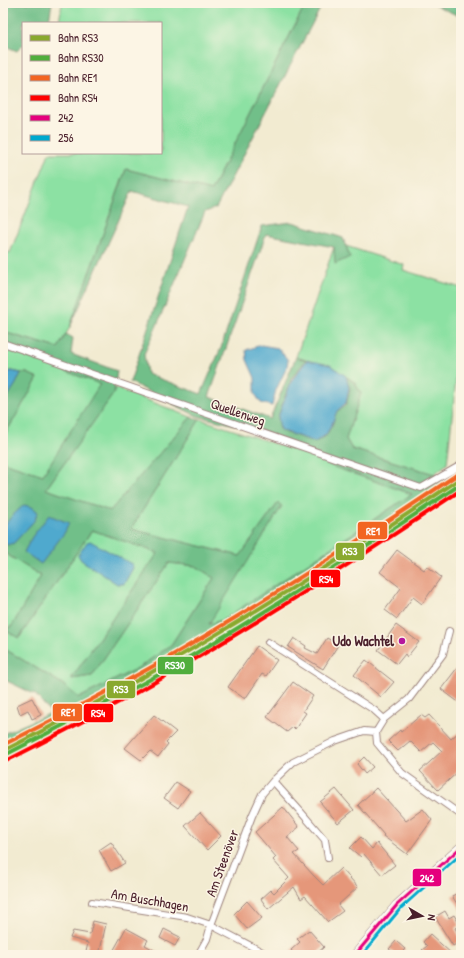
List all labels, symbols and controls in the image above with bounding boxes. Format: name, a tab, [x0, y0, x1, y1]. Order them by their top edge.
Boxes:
legend	[22, 22, 162, 154]
text: Bahn RS3	[58, 29, 98, 46]
text: Bahn RS30	[58, 49, 104, 66]
text: Bahn RE1	[58, 69, 97, 86]
text: Bahn RS4	[58, 89, 98, 106]
text: 242	[58, 109, 74, 126]
text: 256	[58, 129, 74, 146]
street label: Quellenweg	[208, 393, 268, 431]
line badge: RE1	[357, 521, 388, 540]
text: RE1	[366, 524, 380, 538]
line badge: RS3	[335, 542, 365, 561]
text: RS3	[343, 544, 358, 558]
line badge: RS4	[310, 569, 341, 588]
text: RS4	[319, 572, 333, 586]
place label: Udo Wachtel	[332, 631, 394, 650]
marker: Udo Wachtel	[397, 636, 407, 646]
line badge: RS30	[157, 656, 194, 675]
text: RS30	[165, 658, 185, 672]
line badge: RS3	[106, 680, 136, 699]
text: RS3	[114, 682, 129, 696]
line badge: RE1	[52, 703, 83, 722]
line badge: RS4	[83, 703, 114, 723]
text: RE1	[61, 705, 75, 719]
text: RS4	[91, 706, 105, 720]
street label: Am Steenöver	[201, 826, 243, 899]
line badge: 242	[412, 868, 442, 887]
text: 242	[420, 871, 435, 885]
street label: Am Buschhagen	[110, 883, 190, 917]
north arrow	[402, 896, 442, 936]
text: N	[424, 914, 439, 922]

